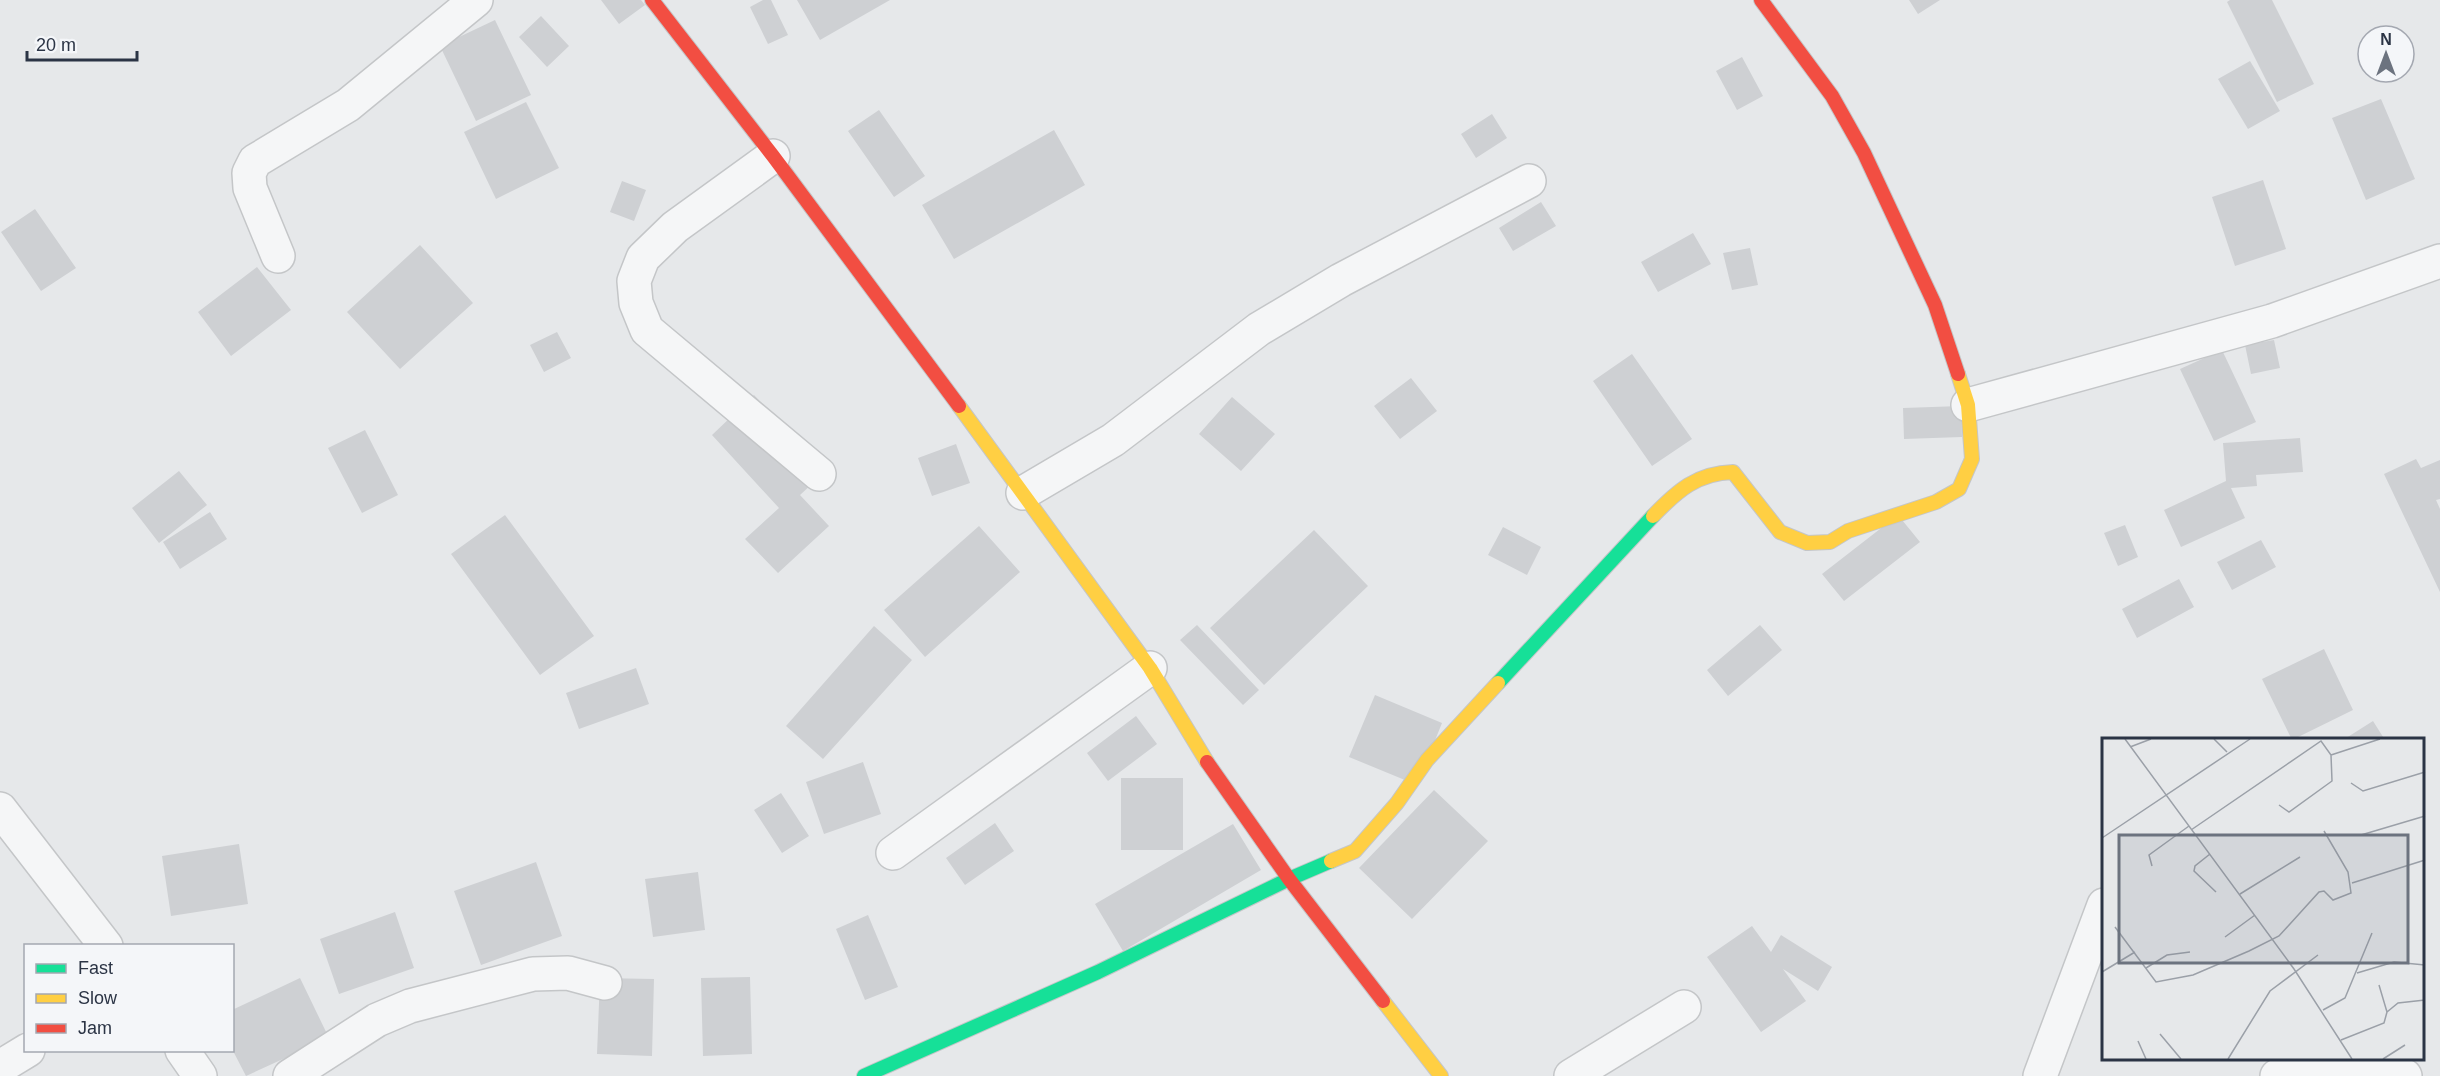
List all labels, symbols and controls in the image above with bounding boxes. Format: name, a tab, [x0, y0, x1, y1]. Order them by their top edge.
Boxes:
scale bar	[27, 24, 136, 62]
north arrow	[2356, 24, 2416, 84]
text: N	[2380, 31, 2392, 48]
text: 20 m	[36, 35, 76, 55]
inset map	[2102, 738, 2425, 1061]
legend	[24, 944, 234, 1052]
text: Fast	[78, 958, 113, 978]
text: Slow	[78, 988, 118, 1008]
text: Jam	[78, 1018, 112, 1038]

